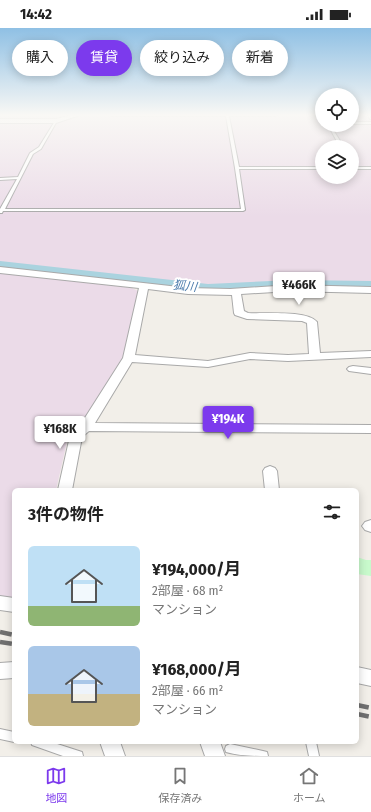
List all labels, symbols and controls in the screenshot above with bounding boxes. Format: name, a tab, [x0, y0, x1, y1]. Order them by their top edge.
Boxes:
text: 14:42	[20, 5, 52, 23]
chip: 購入	[12, 40, 68, 76]
chip: 賃貸	[76, 40, 132, 76]
chip: 絞り込み	[140, 40, 224, 76]
chip: 新着	[232, 40, 288, 76]
map controls	[315, 88, 359, 184]
button: locate	[315, 88, 359, 132]
button: layers	[315, 140, 359, 184]
pin: ¥466K	[271, 272, 327, 306]
text: ¥466K	[282, 277, 316, 292]
water label: 狐川	[172, 278, 200, 294]
pin: ¥194K	[200, 406, 256, 440]
text: ¥194K	[212, 411, 244, 426]
pin: ¥168K	[32, 416, 88, 450]
text: ¥168K	[43, 421, 77, 436]
icon: filters	[321, 501, 343, 523]
text: 3件の物件	[28, 504, 104, 525]
text: ¥194,000/月	[152, 559, 241, 580]
icon: home	[60, 562, 108, 610]
text: 2部屋 · 68 m²	[152, 583, 223, 598]
text: マンション	[152, 602, 217, 617]
text: ¥168,000/月	[152, 659, 242, 680]
icon: home	[60, 662, 108, 710]
text: 2部屋 · 66 m²	[152, 683, 223, 698]
text: マンション	[152, 702, 217, 717]
tab: 地図	[45, 765, 67, 805]
tab: 保存済み	[158, 765, 202, 805]
tab: ホーム	[293, 765, 326, 805]

